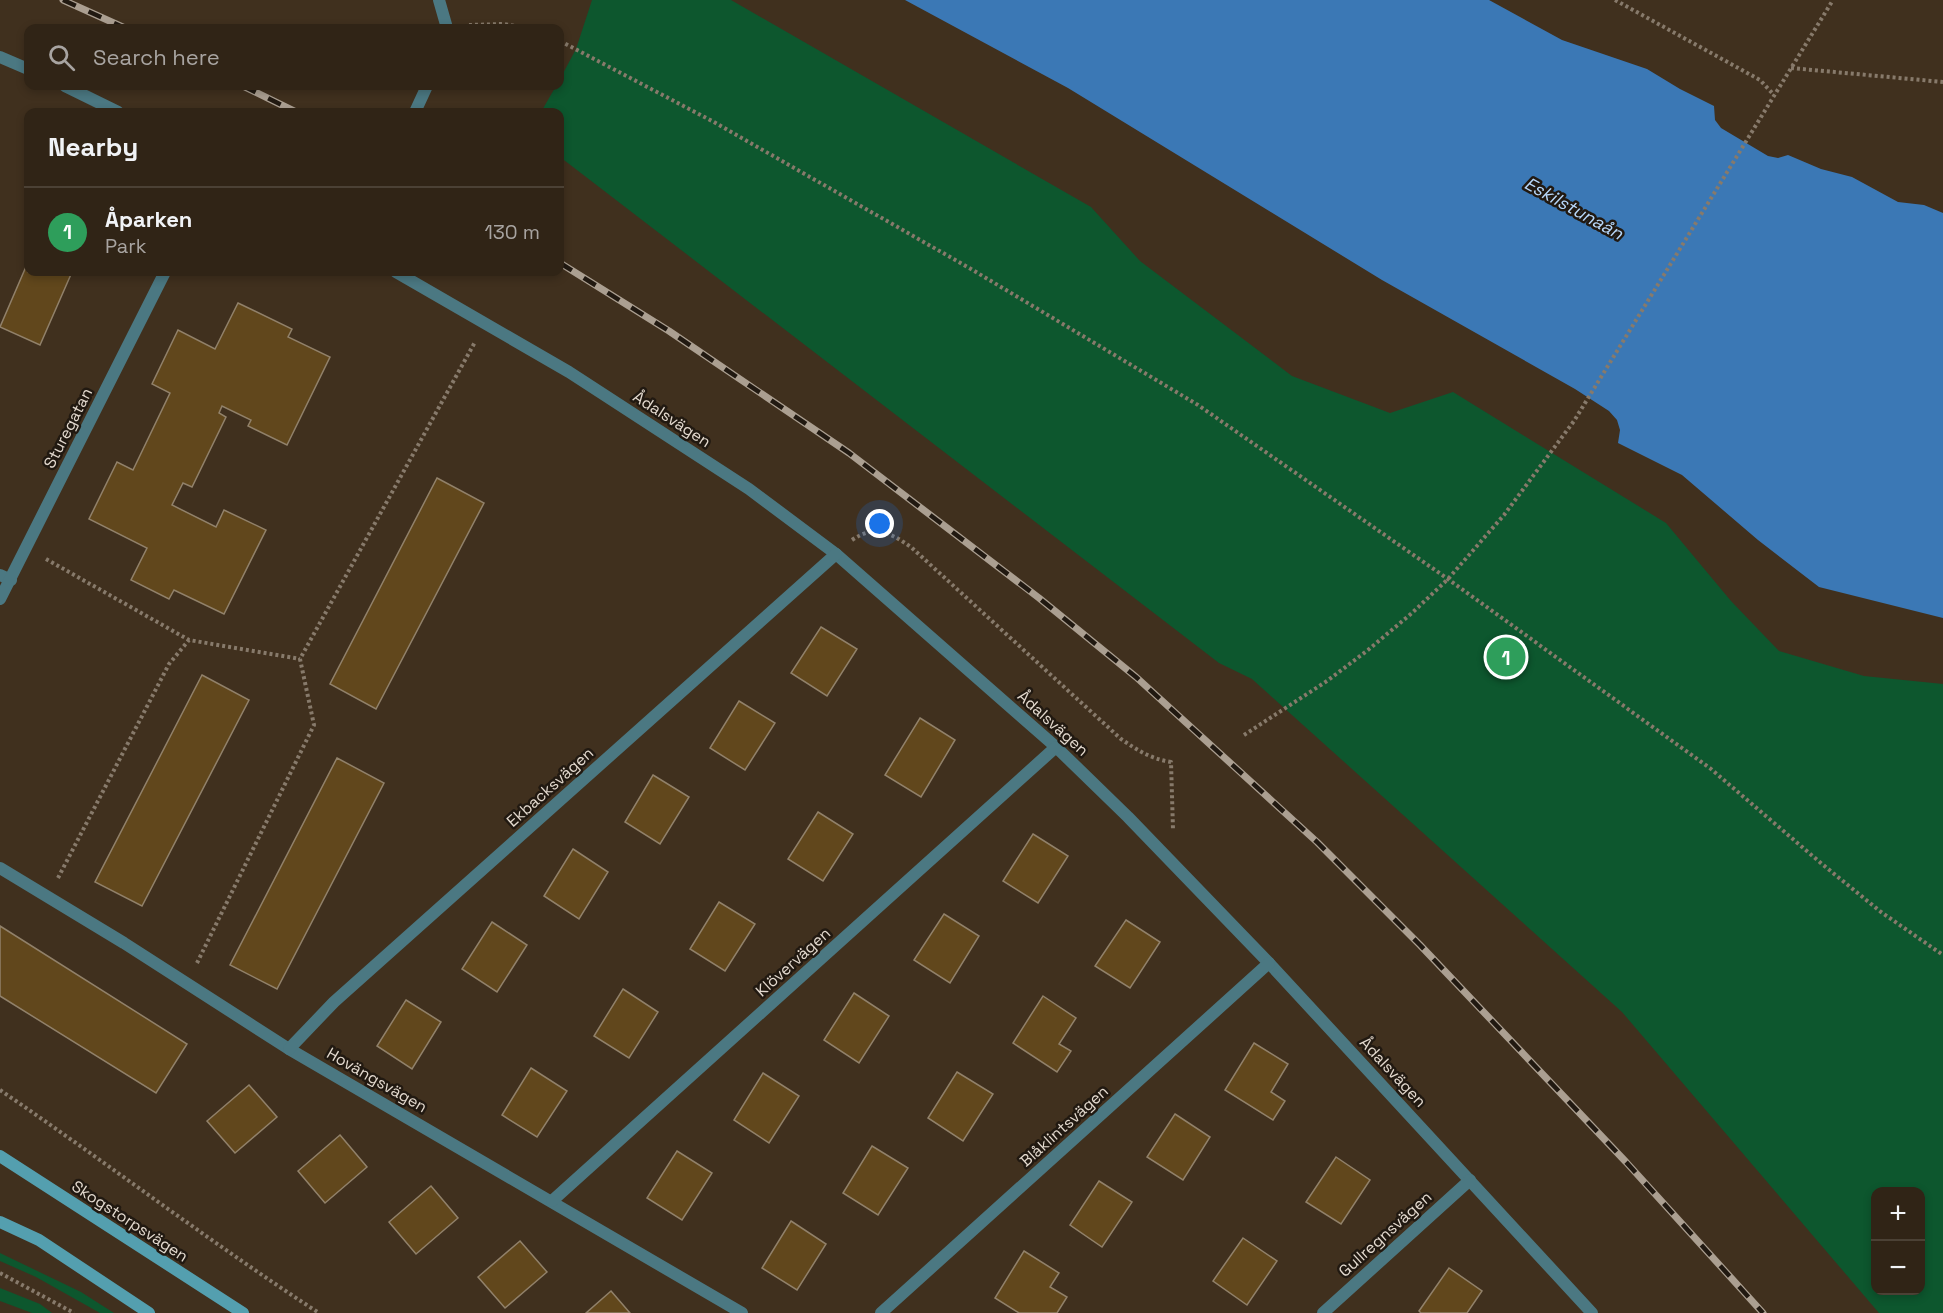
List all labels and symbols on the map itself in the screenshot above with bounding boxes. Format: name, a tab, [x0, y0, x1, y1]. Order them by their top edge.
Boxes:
water label: Eskilstunaån	[1521, 171, 1628, 245]
street label: Sturegatan	[39, 384, 97, 472]
street label: Ådalsvägen	[629, 386, 715, 452]
your location	[865, 509, 894, 538]
pin: 1	[1486, 634, 1526, 680]
street label: Ådalsvägen	[1013, 686, 1093, 760]
street label: Ekbacksvägen	[502, 742, 598, 832]
street label: Klövervägen	[751, 923, 835, 1001]
street label: Ådalsvägen	[1355, 1032, 1431, 1112]
street label: Hovängsvägen	[323, 1043, 431, 1117]
street label: Blåklintsvägen	[1015, 1081, 1113, 1171]
street label: Skogstorpsvägen	[68, 1175, 192, 1267]
street label: Gullregnsvägen	[1334, 1187, 1436, 1281]

